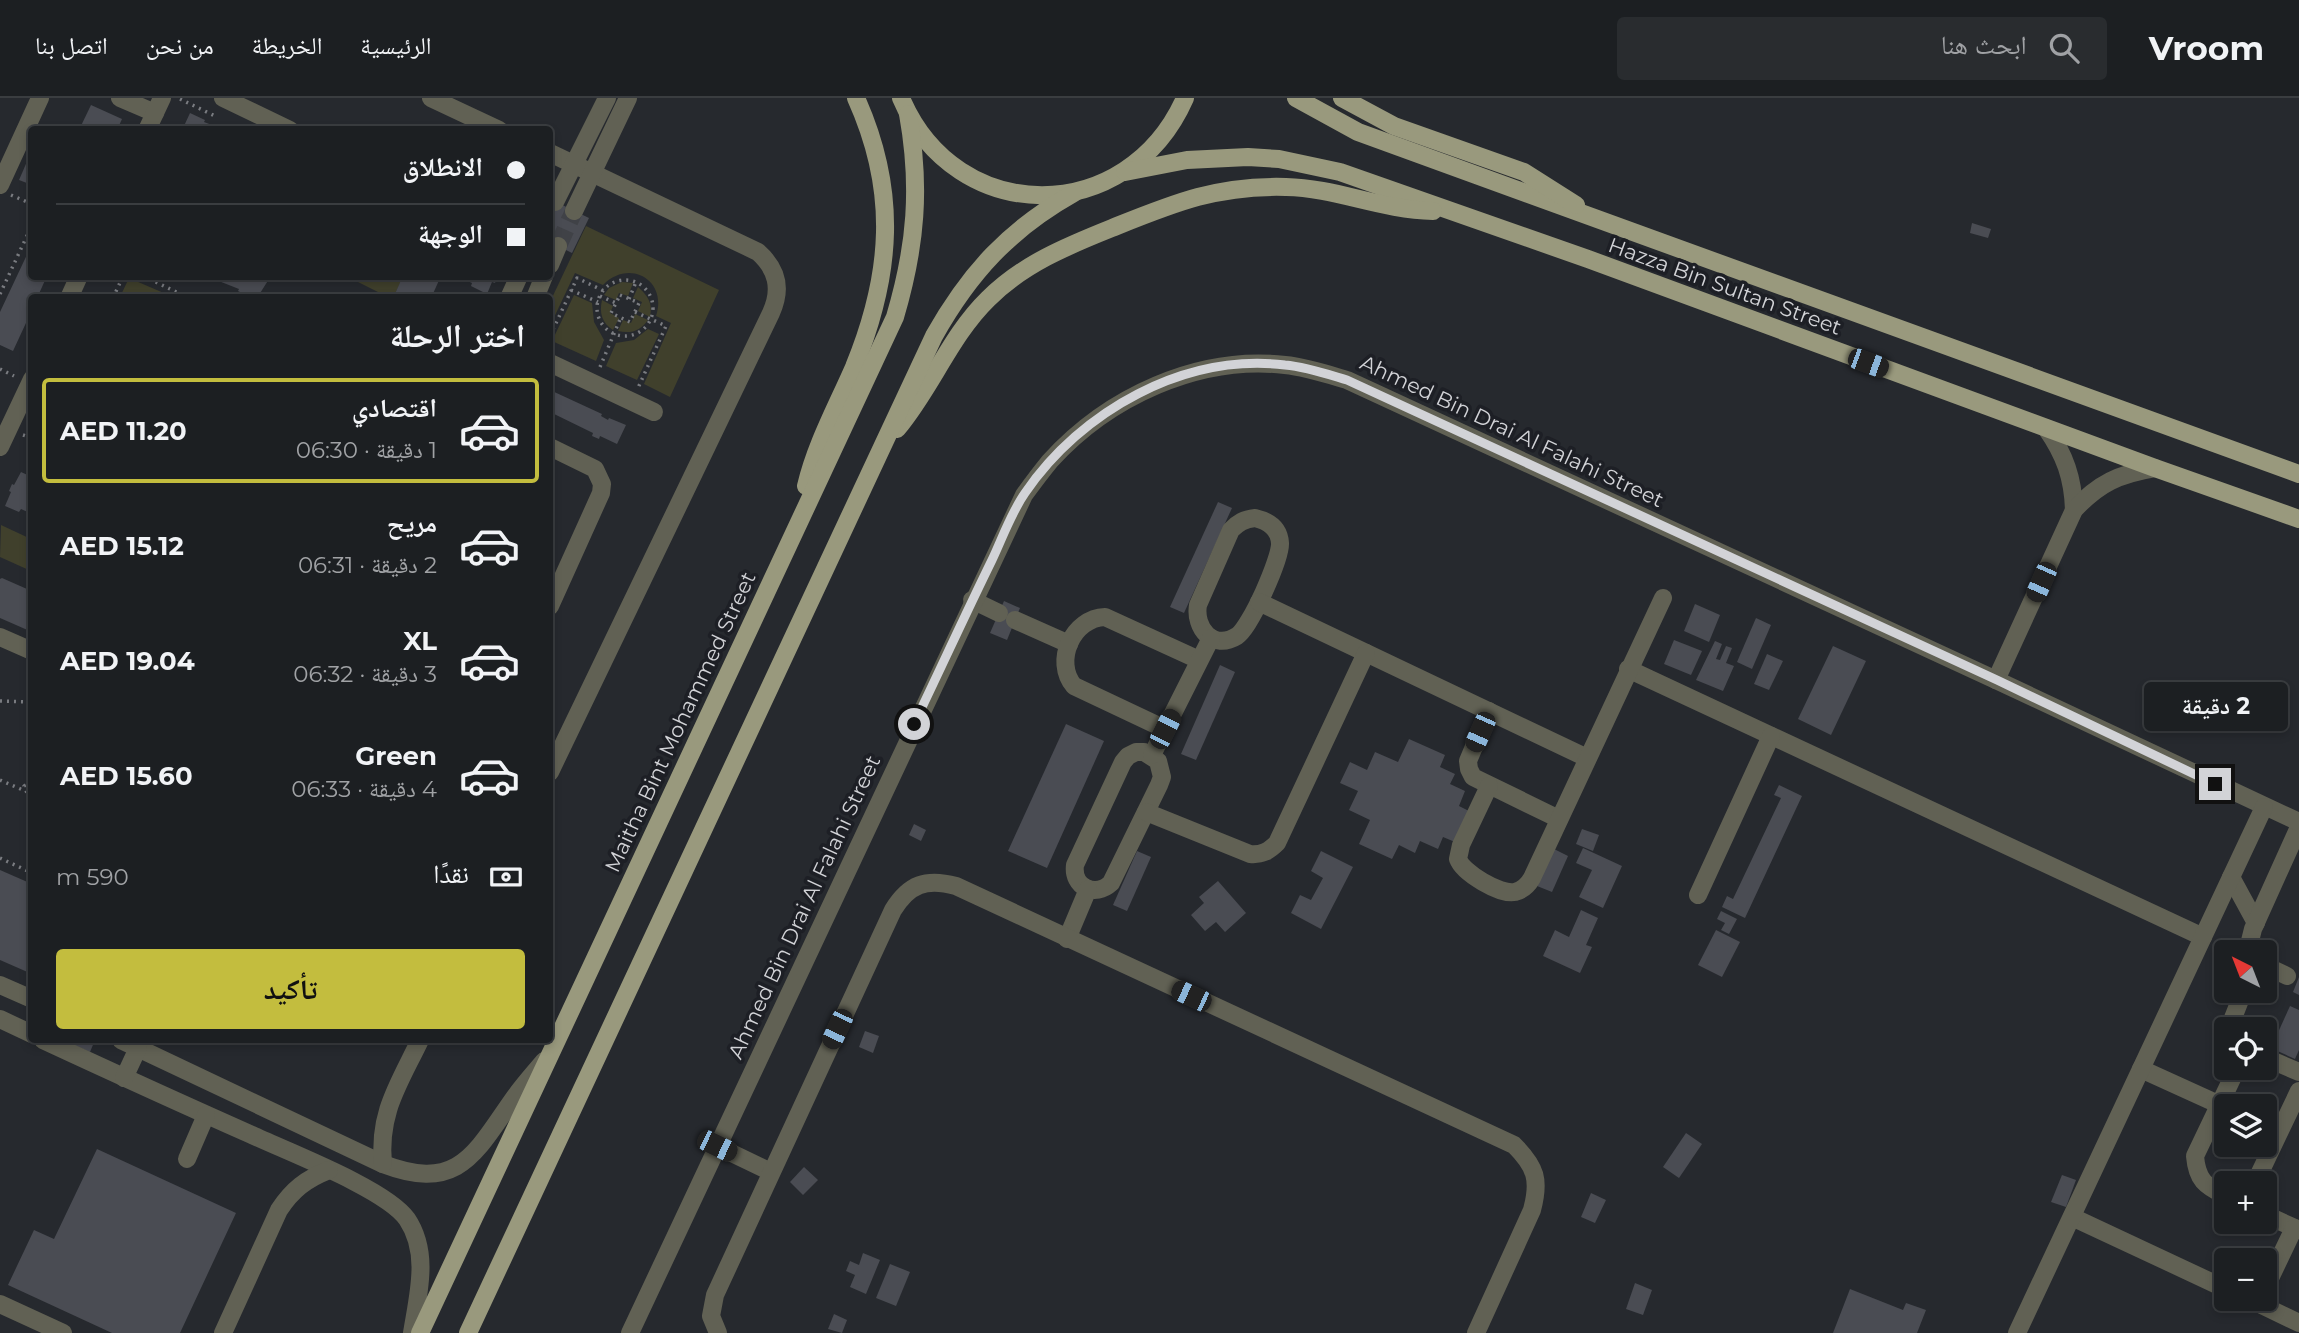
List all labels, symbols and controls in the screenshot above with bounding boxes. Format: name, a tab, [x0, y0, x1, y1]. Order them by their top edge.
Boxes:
search box	[1617, 17, 2107, 80]
text: Vroom	[2149, 28, 2264, 68]
text: ابحث هنا	[1941, 29, 2027, 61]
icon: search	[2045, 29, 2083, 67]
text: اتصل بنا	[35, 31, 108, 60]
text: من نحن	[146, 31, 214, 60]
text: الخريطة	[252, 31, 322, 60]
text: الرئيسية	[360, 31, 431, 60]
text: الانطلاق	[403, 151, 483, 183]
text: الوجهة	[418, 218, 483, 250]
street label: Hazza Bin Sultan Street	[1605, 232, 1845, 340]
text: اختر الرحلة	[390, 316, 525, 355]
car	[1845, 346, 1892, 380]
street label: Ahmed Bin Drai Al Falahi Street	[1356, 350, 1668, 512]
text: اقتصادي	[352, 392, 437, 424]
icon: car	[458, 399, 521, 462]
text: AED 11.20	[60, 415, 187, 447]
text: 1 دقيقة · 06:30	[296, 436, 437, 464]
text: مريح	[387, 507, 437, 539]
icon: car	[458, 514, 521, 577]
text: AED 15.12	[60, 530, 184, 562]
text: 2 دقيقة · 06:31	[298, 551, 437, 579]
car	[2023, 559, 2060, 605]
street label: Maitha Bint Mohammed Street	[599, 568, 761, 876]
text: XL	[403, 625, 437, 657]
icon: car	[458, 629, 521, 692]
text: AED 19.04	[60, 645, 195, 677]
text: 3 دقيقة · 06:32	[293, 660, 437, 688]
callout: 2 دقيقة	[2143, 682, 2287, 732]
text: 2 دقيقة	[2182, 692, 2250, 720]
car	[1147, 706, 1184, 752]
route start	[898, 708, 930, 740]
car	[1462, 709, 1499, 755]
text: Green	[355, 740, 437, 772]
icon: car	[458, 744, 521, 807]
street label: Ahmed Bin Drai Al Falahi Street	[723, 751, 885, 1063]
text: AED 15.60	[60, 760, 193, 792]
route end	[2199, 768, 2231, 800]
text: 4 دقيقة · 06:33	[291, 775, 437, 803]
text: نقدًا	[433, 858, 469, 890]
icon: cash	[487, 858, 525, 896]
text: 590 m	[56, 863, 129, 891]
north arrow	[2214, 940, 2277, 1003]
map controls	[2214, 940, 2277, 1311]
button: تأكيد	[56, 949, 525, 1029]
car	[1168, 978, 1215, 1014]
car	[819, 1006, 856, 1052]
button: locate	[2214, 1017, 2277, 1080]
button: layers	[2214, 1094, 2277, 1157]
car	[694, 1127, 741, 1165]
button: +	[2214, 1171, 2277, 1234]
button: −	[2214, 1248, 2277, 1311]

